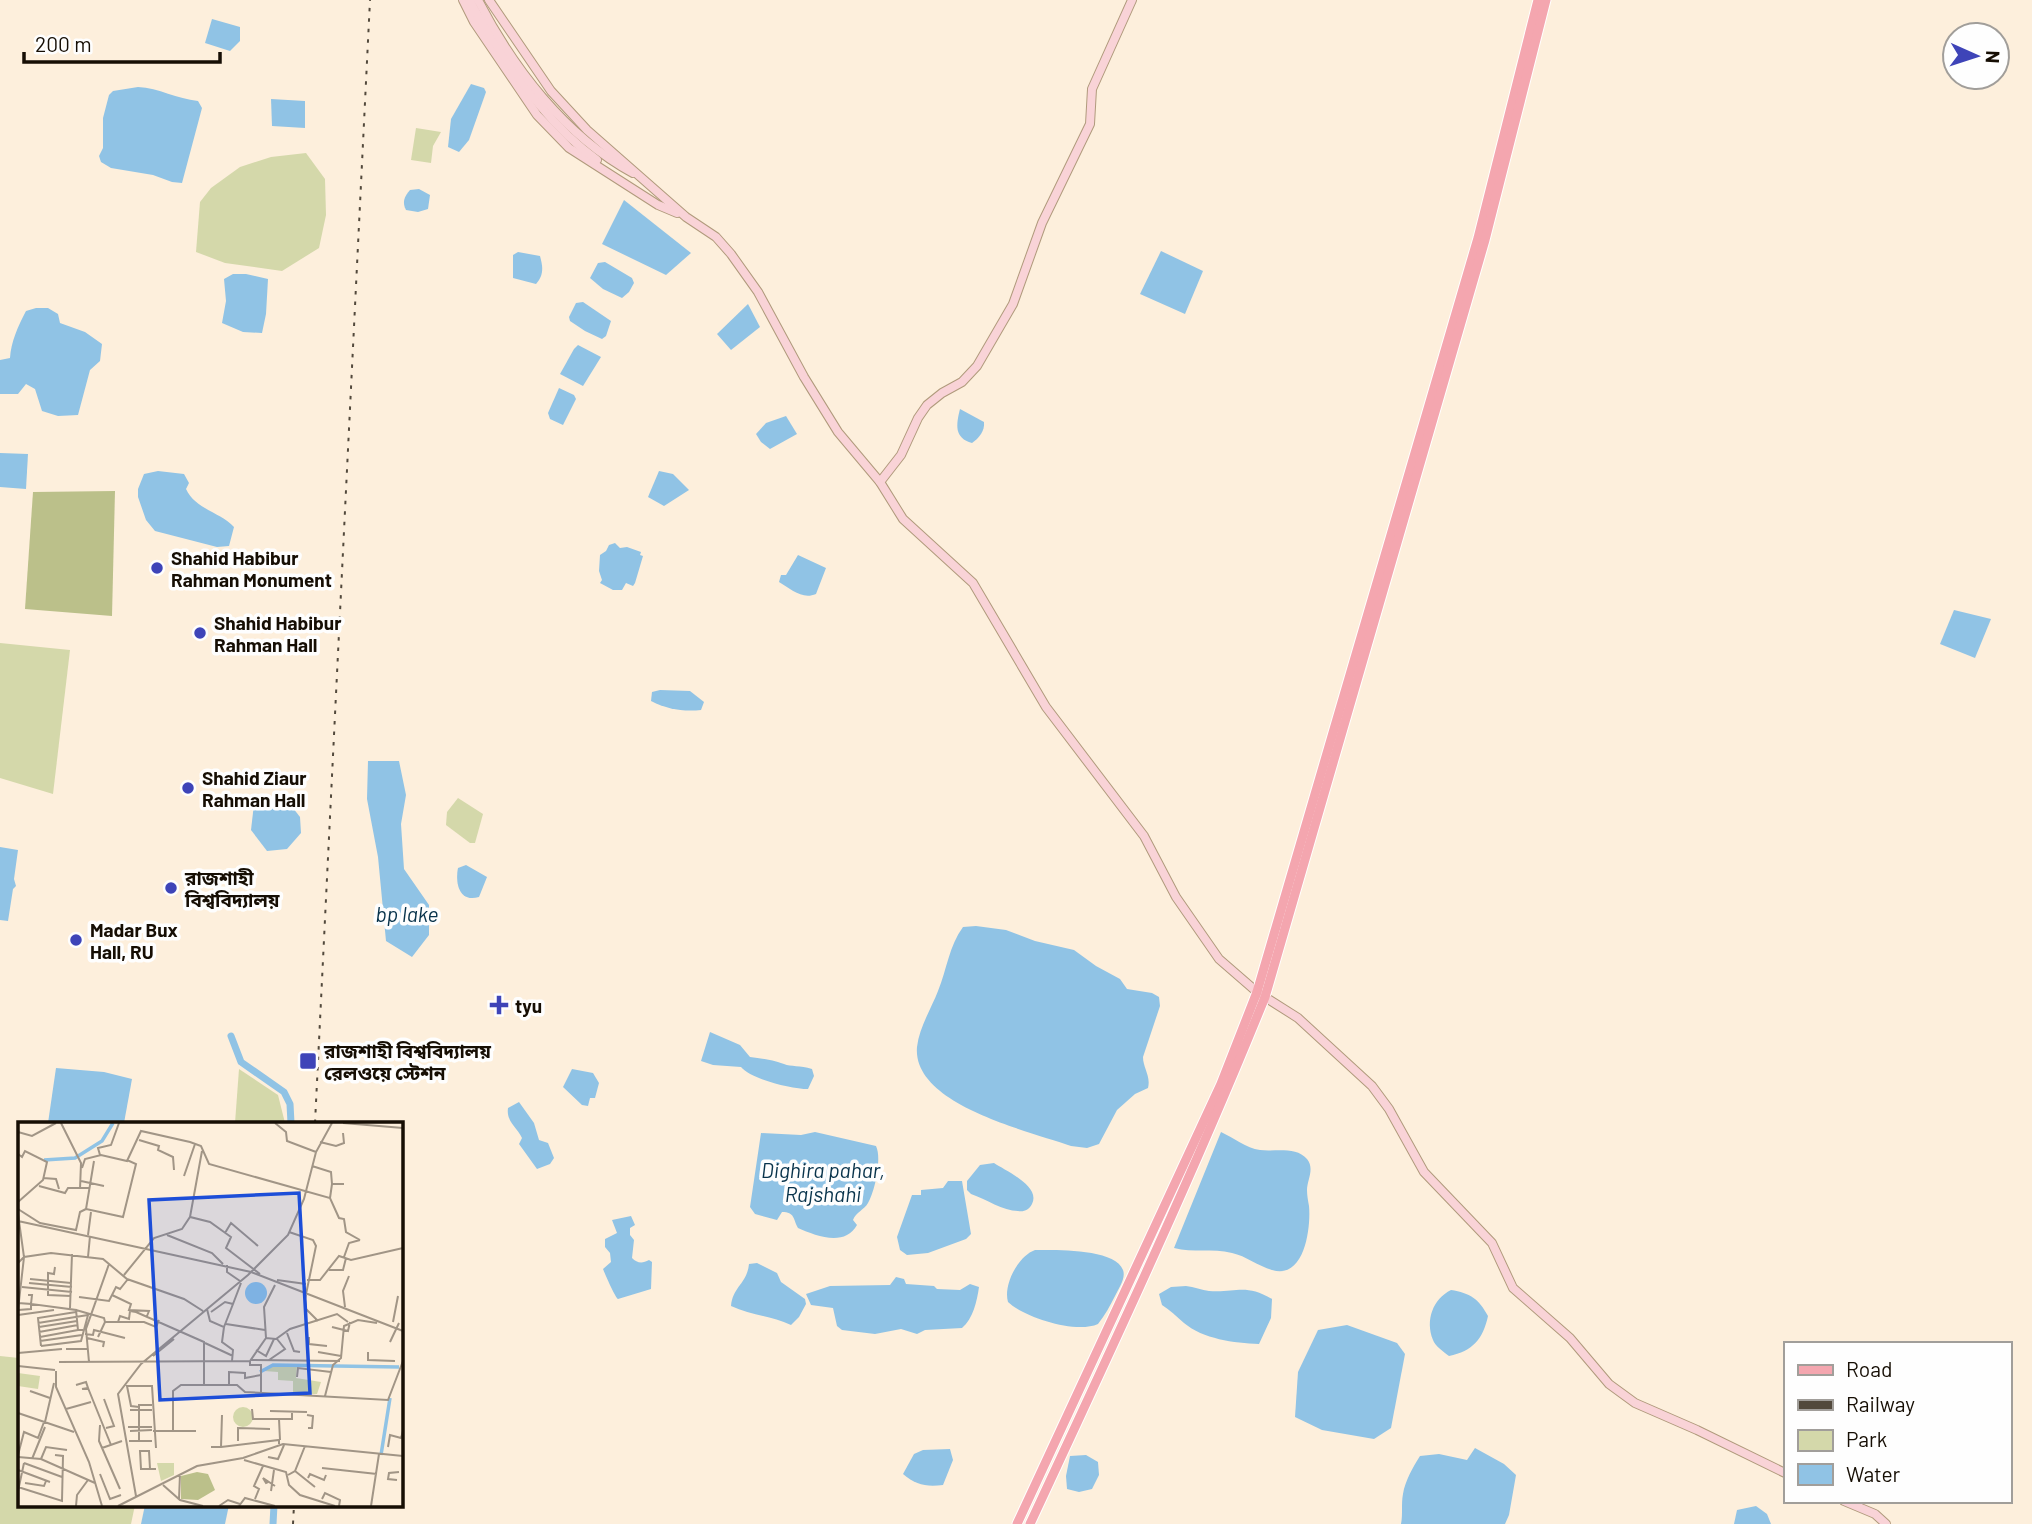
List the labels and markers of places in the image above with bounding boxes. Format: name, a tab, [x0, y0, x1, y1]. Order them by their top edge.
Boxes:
place label: Shahid Habibur Rahman Monument	[171, 546, 332, 591]
marker: Shahid Habibur Rahman Monument	[149, 560, 165, 576]
place label: Shahid Habibur Rahman Hall	[214, 611, 342, 656]
marker: Shahid Habibur Rahman Hall	[192, 625, 208, 641]
place label: Shahid Ziaur Rahman Hall	[202, 766, 307, 811]
marker: Shahid Ziaur Rahman Hall	[180, 780, 196, 796]
place label: রাজশাহী বিশ্ববিদ্যালয়	[184, 866, 280, 911]
marker: রাজশাহী বিশ্ববিদ্যালয়	[163, 880, 179, 896]
place label: Madar Bux Hall, RU	[90, 918, 178, 963]
marker: Madar Bux Hall, RU	[68, 932, 84, 948]
place label: tyu	[515, 994, 542, 1017]
marker: tyu	[489, 995, 509, 1015]
place label: রাজশাহী বিশ্ববিদ্যালয় রেলওয়ে স্টেশন	[323, 1039, 491, 1084]
marker: রাজশাহী বিশ্ববিদ্যালয় রেলওয়ে স্টেশন	[298, 1051, 318, 1071]

